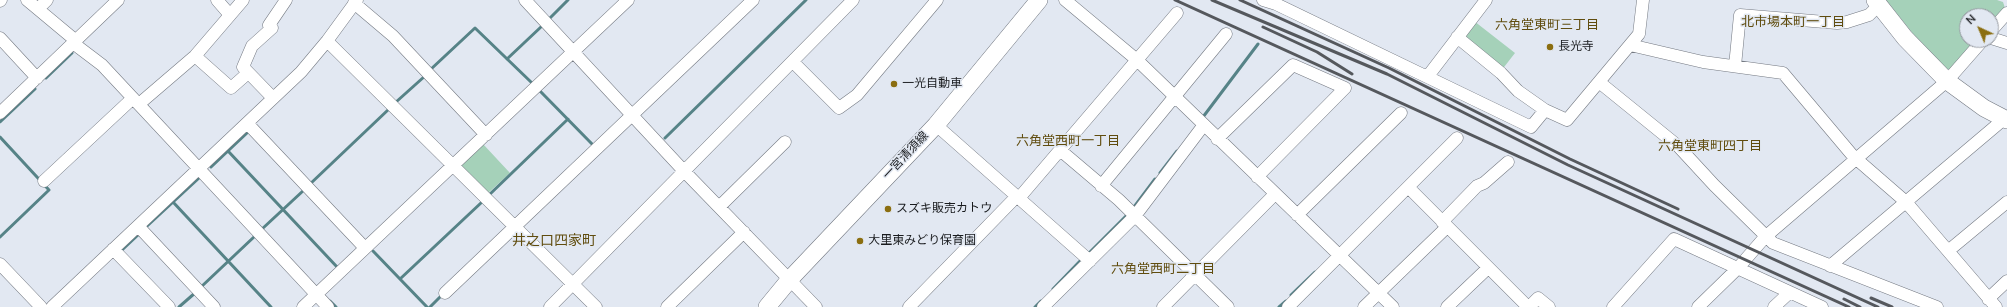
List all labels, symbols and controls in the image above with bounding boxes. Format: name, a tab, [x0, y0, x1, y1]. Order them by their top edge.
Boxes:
north arrow	[1959, 8, 1999, 48]
text: N	[1963, 11, 1979, 28]
district label: 北市場本町一丁目	[1741, 15, 1845, 31]
district label: 六角堂東町三丁目	[1495, 18, 1599, 34]
place label: 長光寺	[1558, 40, 1594, 54]
marker: 長光寺	[1545, 42, 1555, 52]
place label: 一光自動車	[902, 77, 962, 91]
marker: 一光自動車	[889, 79, 899, 89]
street label: 一宮清須線	[880, 129, 932, 183]
district label: 六角堂西町一丁目	[1016, 134, 1120, 150]
district label: 六角堂東町四丁目	[1658, 139, 1762, 155]
place label: スズキ販売カトウ	[896, 202, 992, 216]
marker: スズキ販売カトウ	[883, 204, 893, 214]
district label: 井之口四家町	[512, 234, 596, 250]
place label: 大里東みどり保育園	[868, 234, 976, 248]
marker: 大里東みどり保育園	[855, 236, 865, 246]
district label: 六角堂西町二丁目	[1111, 262, 1215, 278]

